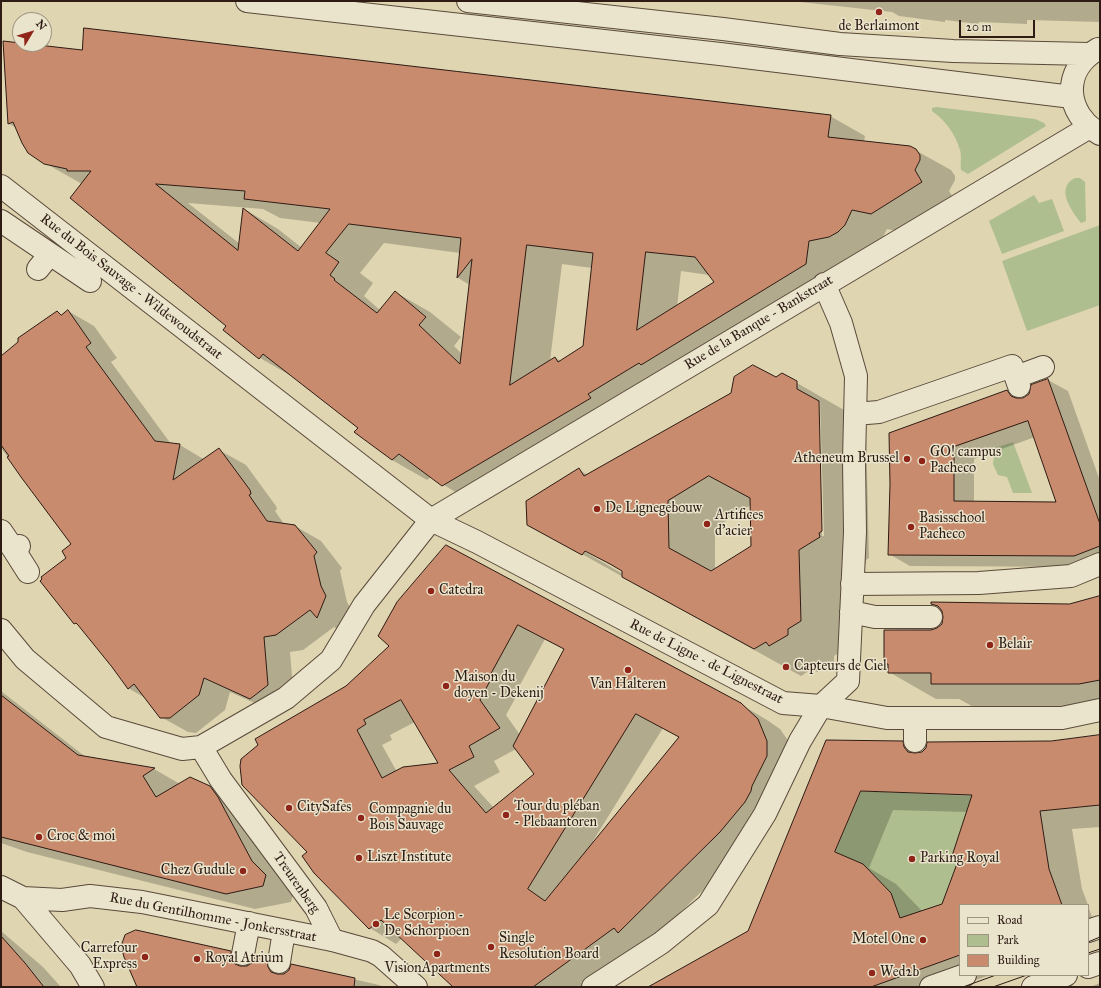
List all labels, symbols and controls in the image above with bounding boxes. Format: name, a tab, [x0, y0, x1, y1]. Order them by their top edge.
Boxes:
marker: de Berlaimont	[874, 7, 884, 17]
north arrow	[12, 12, 52, 52]
scale bar	[961, 12, 1037, 38]
text: N	[33, 17, 49, 33]
place label: de Berlaimont	[838, 19, 920, 35]
text: 20 m	[966, 20, 992, 34]
street label: Rue du Bois Sauvage - Wildewoudstraat	[37, 211, 225, 363]
street label: Rue de la Banque - Bankstraat	[682, 272, 836, 374]
place label: GO! campus Pacheco	[930, 445, 1001, 478]
place label: Atheneum Brussel	[794, 451, 899, 467]
marker: Atheneum Brussel	[902, 454, 912, 464]
marker: GO! campus Pacheco	[917, 456, 927, 466]
place label: De Lignegebouw	[605, 501, 702, 517]
marker: De Lignegebouw	[592, 504, 602, 514]
place label: Artifices d’acier	[715, 508, 763, 540]
place label: Basisschool Pacheco	[919, 511, 985, 544]
marker: Artifices d’acier	[702, 519, 712, 529]
marker: Basisschool Pacheco	[906, 522, 916, 532]
place label: Catedra	[439, 583, 483, 599]
marker: Catedra	[426, 586, 436, 596]
street label: Rue de Ligne - de Lignestraat	[626, 616, 786, 708]
place label: Belair	[998, 637, 1032, 653]
marker: Belair	[985, 640, 995, 650]
place label: Capteurs de Ciel	[794, 659, 887, 675]
marker: Capteurs de Ciel	[781, 662, 791, 672]
marker: Van Halteren	[623, 665, 633, 675]
place label: Maison du doyen - Dekenij	[454, 670, 544, 702]
place label: Van Halteren	[590, 677, 666, 693]
marker: Maison du doyen - Dekenij	[441, 681, 451, 691]
place label: Tour du pléban - Plebaantoren	[514, 799, 600, 832]
place label: CitySafes	[297, 800, 351, 816]
place label: Compagnie du Bois Sauvage	[369, 802, 452, 834]
marker: CitySafes	[284, 803, 294, 813]
marker: Tour du pléban - Plebaantoren	[501, 810, 511, 820]
marker: Compagnie du Bois Sauvage	[356, 813, 366, 823]
place label: Croc & moi	[47, 829, 115, 845]
marker: Croc & moi	[34, 832, 44, 842]
street label: Treurenberg	[269, 849, 323, 917]
place label: Liszt Institute	[367, 850, 451, 866]
place label: Parking Royal	[920, 851, 999, 867]
marker: Liszt Institute	[354, 853, 364, 863]
marker: Parking Royal	[907, 854, 917, 864]
place label: Chez Gudule	[161, 863, 235, 879]
marker: Chez Gudule	[238, 866, 248, 876]
street label: Rue du Gentilhomme - Jonkersstraat	[108, 890, 318, 946]
legend	[959, 904, 1089, 976]
place label: Le Scorpion - De Schorpioen	[384, 908, 469, 940]
text: Road	[997, 913, 1023, 927]
marker: Le Scorpion - De Schorpioen	[371, 919, 381, 929]
place label: Single Resolution Board	[499, 931, 599, 964]
place label: Motel One	[852, 932, 915, 948]
text: Park	[997, 933, 1019, 947]
marker: Motel One	[918, 935, 928, 945]
place label: Carrefour Express	[81, 941, 137, 974]
marker: Single Resolution Board	[486, 942, 496, 952]
marker: VisionApartments	[432, 949, 442, 959]
place label: Royal Atrium	[205, 951, 283, 967]
marker: Carrefour Express	[140, 952, 150, 962]
text: Building	[997, 953, 1039, 967]
marker: Royal Atrium	[192, 954, 202, 964]
place label: VisionApartments	[385, 961, 489, 977]
place label: Wed2b	[880, 965, 919, 981]
marker: Wed2b	[867, 968, 877, 978]

